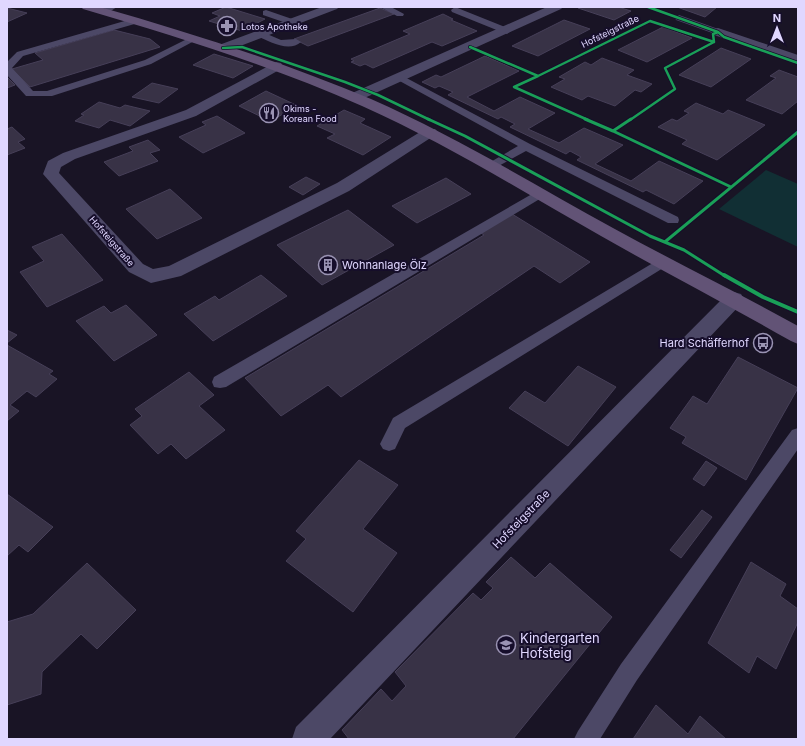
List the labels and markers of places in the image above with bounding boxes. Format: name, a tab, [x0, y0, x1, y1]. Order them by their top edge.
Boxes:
pharmacy icon: Lotos Apotheke	[216, 15, 238, 37]
place label: Lotos Apotheke	[241, 21, 308, 32]
restaurant icon: Okims - Korean Food	[258, 102, 280, 124]
place label: Okims - Korean Food	[283, 103, 337, 124]
building icon: Wohnanlage Ölz	[317, 254, 339, 276]
place label: Wohnanlage Ölz	[342, 258, 427, 272]
bus stop icon: Hard Schäfferhof	[752, 332, 774, 354]
place label: Hard Schäfferhof	[660, 336, 749, 350]
place label: Kindergarten Hofsteig	[520, 630, 600, 661]
school or university icon: Kindergarten Hofsteig	[495, 634, 517, 656]

